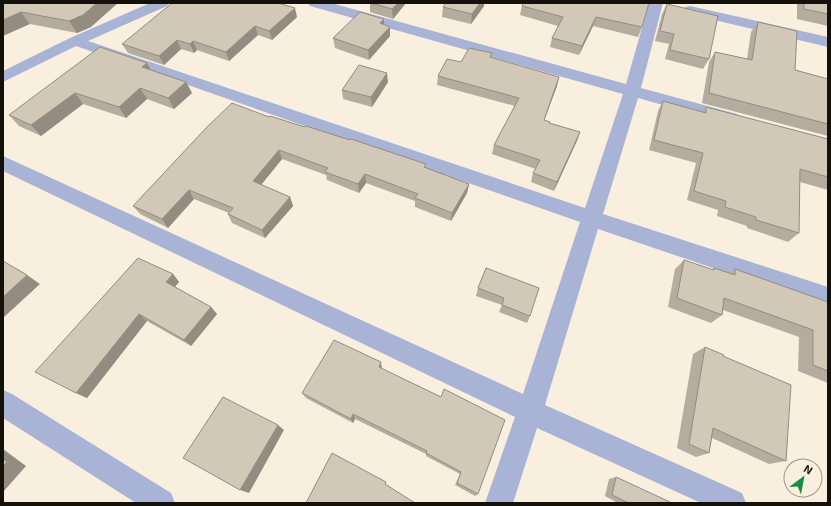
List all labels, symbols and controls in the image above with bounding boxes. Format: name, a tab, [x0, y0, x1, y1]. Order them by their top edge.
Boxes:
north arrow	[783, 458, 823, 498]
text: N	[802, 461, 815, 477]

